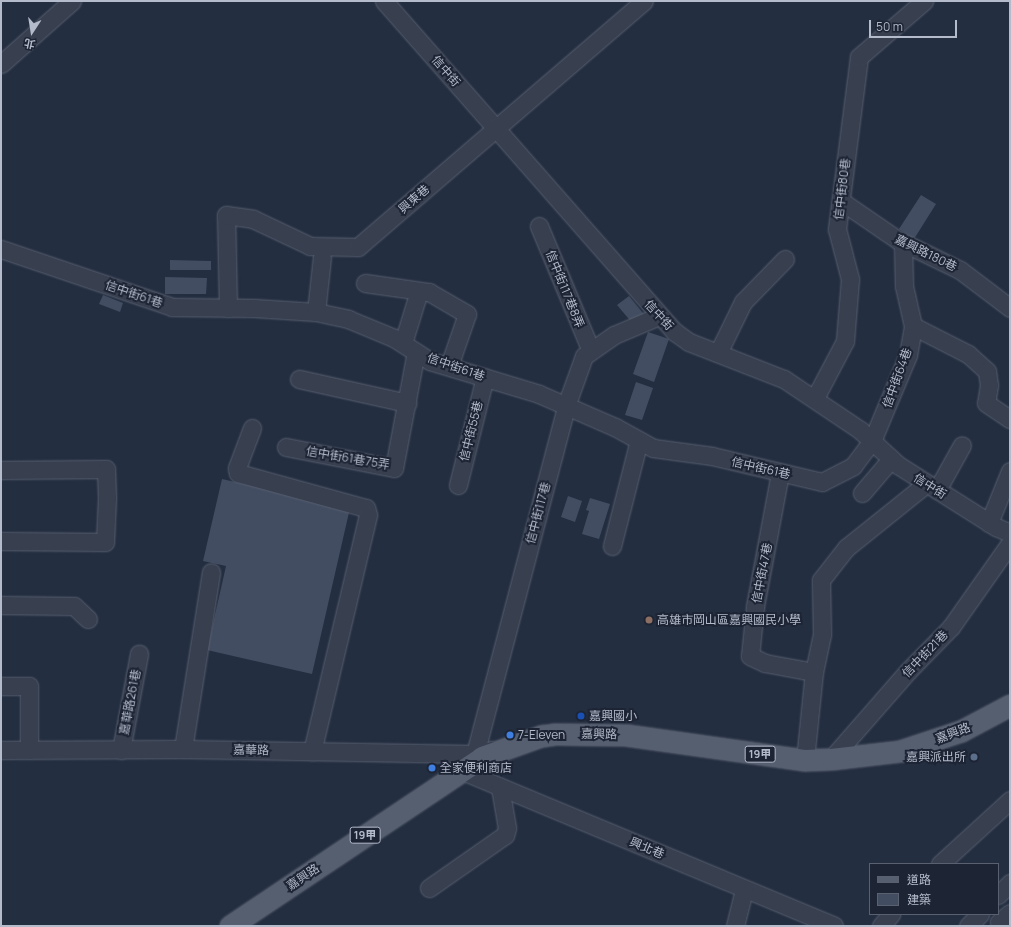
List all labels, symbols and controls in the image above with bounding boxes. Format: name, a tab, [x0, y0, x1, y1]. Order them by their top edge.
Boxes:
north arrow	[12, 12, 52, 52]
scale bar	[871, 12, 959, 38]
text: 50 m	[876, 18, 903, 35]
text: 北	[22, 36, 36, 53]
street label: 信中街	[429, 53, 463, 89]
street label: 信中街80巷	[831, 157, 853, 221]
street label: 興東巷	[396, 182, 432, 216]
street label: 嘉興路180巷	[893, 232, 959, 274]
street label: 信中街117巷8弄	[543, 248, 587, 330]
street label: 信中街61巷	[103, 277, 165, 311]
street label: 信中街	[641, 297, 677, 333]
street label: 信中街64巷	[880, 346, 914, 410]
street label: 信中街61巷	[425, 350, 487, 384]
street label: 信中街55巷	[457, 399, 485, 463]
street label: 信中街61巷75弄	[305, 444, 391, 472]
street label: 信中街61巷	[730, 454, 792, 482]
street label: 信中街	[911, 470, 949, 502]
street label: 信中街117巷	[523, 481, 553, 545]
street label: 信中街47巷	[749, 542, 775, 604]
place label: 高雄市岡山區嘉興國民小學	[657, 613, 801, 627]
marker: 高雄市岡山區嘉興國民小學	[644, 615, 654, 625]
street label: 信中街21巷	[899, 628, 951, 680]
street label: 嘉華路261巷	[117, 668, 143, 736]
place label: 嘉興國小	[589, 709, 637, 723]
marker: 嘉興國小	[576, 711, 586, 721]
street label: 嘉興路	[934, 720, 972, 746]
street label: 嘉興路	[581, 726, 617, 742]
place label: 7-Eleven	[518, 728, 565, 742]
marker: 7-Eleven	[505, 730, 515, 740]
street label: 嘉華路	[233, 742, 269, 758]
road number: 19甲	[744, 745, 776, 763]
place label: 嘉興派出所	[906, 750, 966, 764]
marker: 嘉興派出所	[969, 752, 979, 762]
place label: 全家便利商店	[440, 761, 512, 775]
marker: 全家便利商店	[427, 763, 437, 773]
road number: 19甲	[349, 826, 381, 844]
street label: 興北巷	[628, 834, 666, 862]
street label: 嘉興路	[284, 861, 322, 893]
legend	[869, 863, 999, 915]
text: 道路	[907, 871, 931, 888]
text: 建築	[907, 891, 931, 908]

